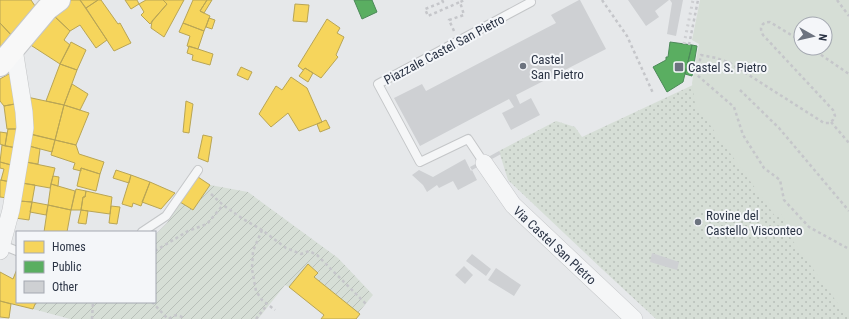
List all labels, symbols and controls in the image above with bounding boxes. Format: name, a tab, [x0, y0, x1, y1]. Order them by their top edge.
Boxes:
street label: Piazzale Castel San Pietro	[381, 11, 507, 88]
north arrow	[793, 16, 833, 56]
text: N	[815, 33, 829, 42]
place label: Castel San Pietro	[531, 52, 584, 82]
place label: Castel S. Pietro	[688, 60, 767, 75]
marker: Castel San Pietro	[518, 61, 528, 71]
marker: Castel S. Pietro	[673, 61, 685, 73]
street label: Via Castel San Pietro	[510, 203, 599, 288]
place label: Rovine del Castello Visconteo	[706, 208, 802, 238]
marker: Rovine del Castello Visconteo	[693, 217, 703, 227]
legend	[16, 231, 156, 303]
text: Homes	[52, 240, 86, 254]
text: Public	[52, 260, 82, 274]
text: Other	[52, 280, 78, 294]

